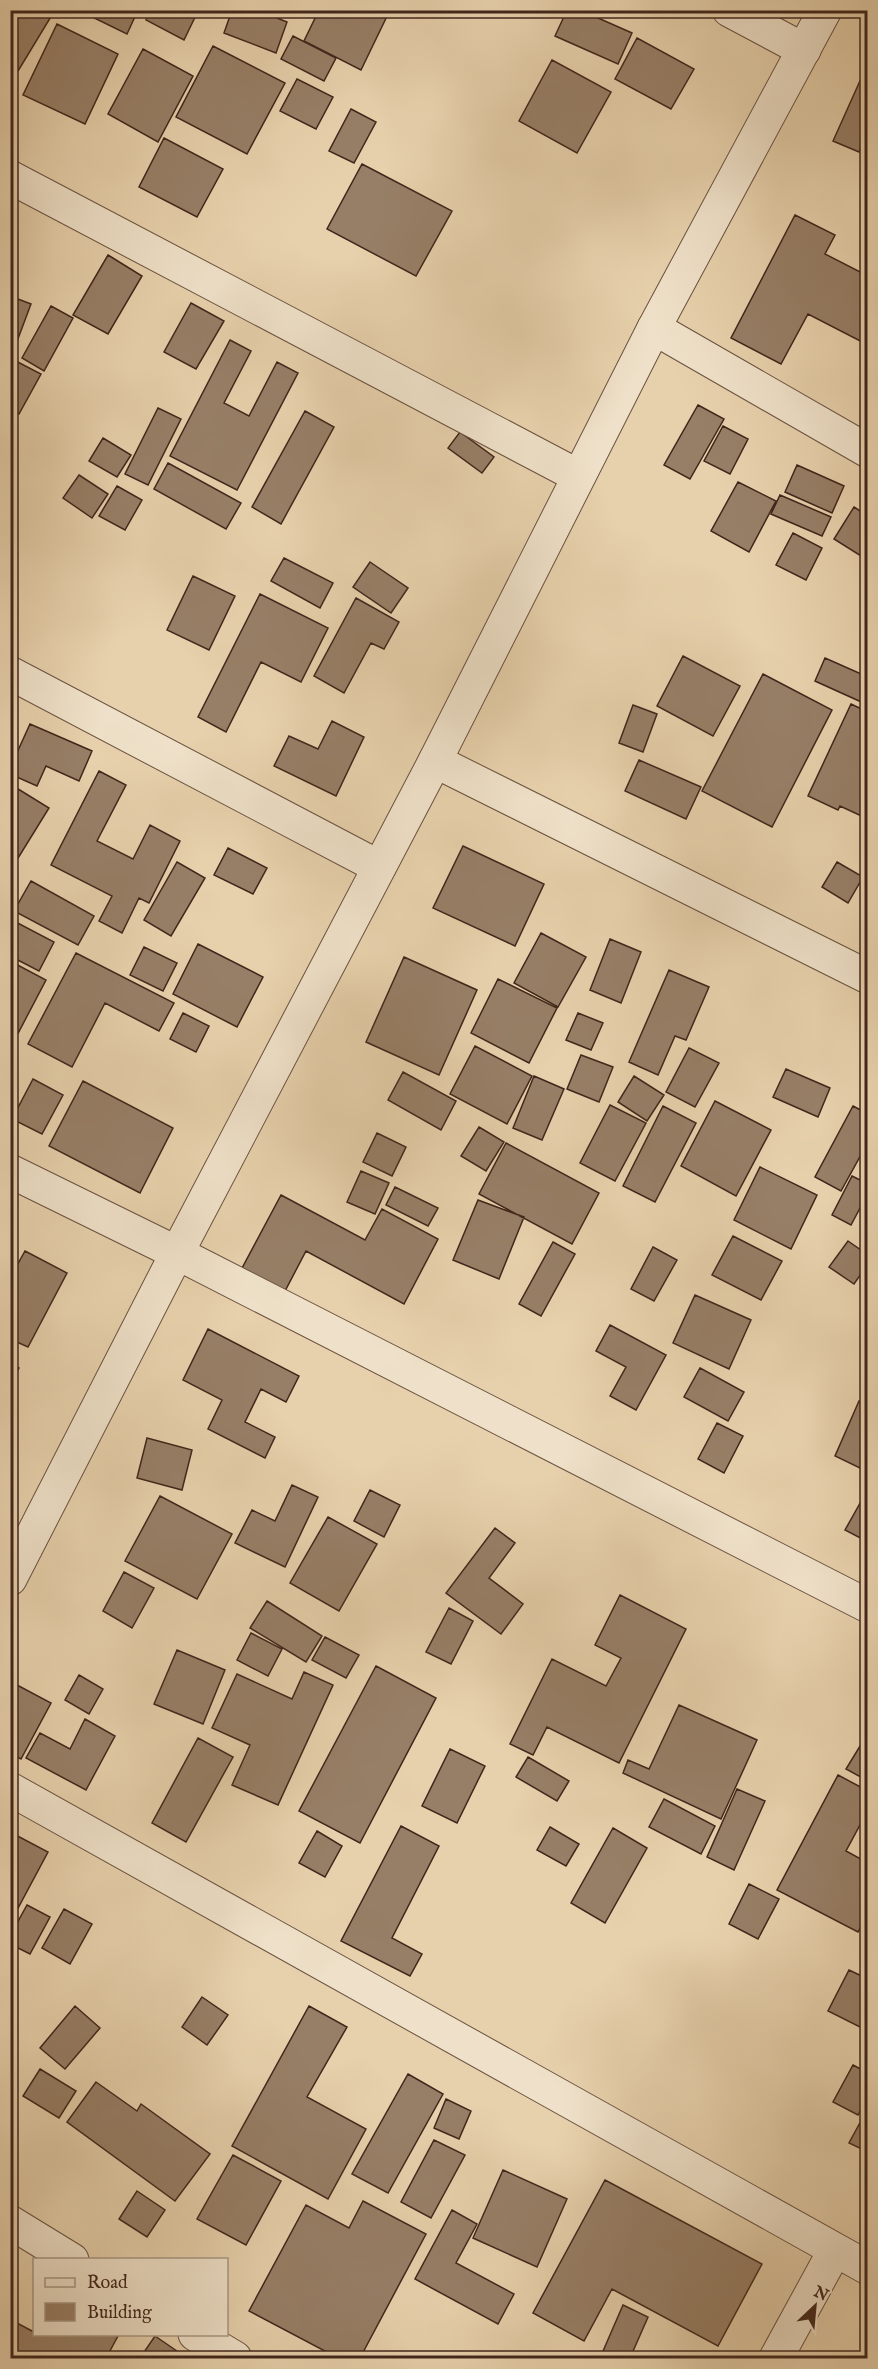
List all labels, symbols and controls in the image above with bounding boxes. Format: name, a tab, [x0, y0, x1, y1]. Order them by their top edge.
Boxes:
legend	[33, 2258, 228, 2336]
text: Road	[87, 2272, 128, 2295]
north arrow	[785, 2276, 845, 2336]
text: N	[809, 2282, 831, 2306]
text: Building	[87, 2302, 152, 2325]

